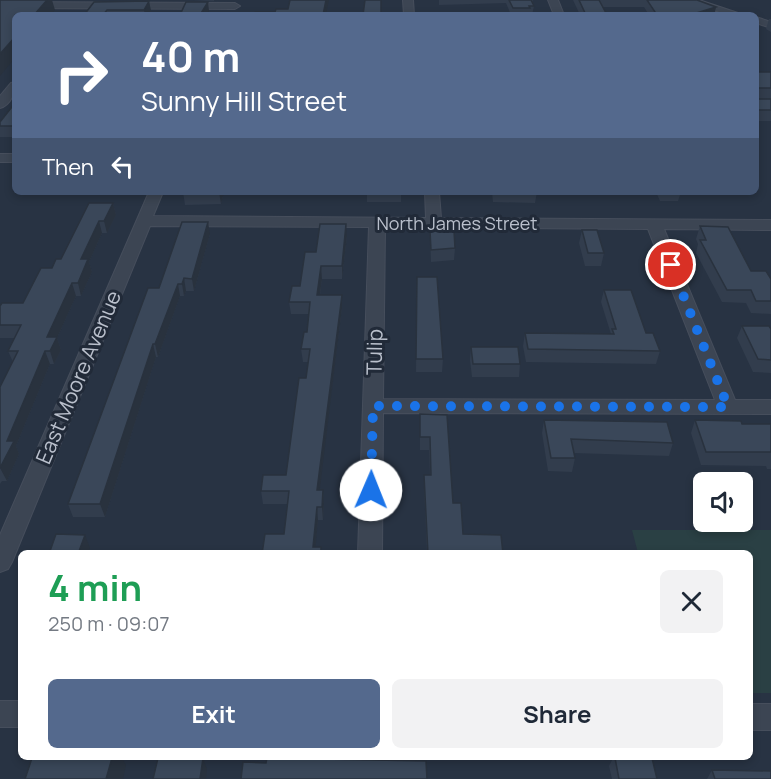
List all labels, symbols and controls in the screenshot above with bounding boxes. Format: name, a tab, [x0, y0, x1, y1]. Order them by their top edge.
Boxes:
text: 40 m	[141, 27, 240, 85]
icon: right	[42, 36, 120, 114]
text: Sunny Hill Street	[141, 82, 347, 119]
icon: left	[106, 150, 139, 183]
text: Then	[42, 152, 94, 182]
street label: North James Street	[377, 211, 537, 235]
pin	[645, 239, 696, 290]
icon: arrive	[654, 248, 687, 281]
street label: East Moore Avenue	[29, 286, 127, 468]
street label: Tulip	[360, 329, 388, 375]
position arrow	[339, 458, 403, 522]
map controls	[693, 472, 753, 532]
button: sound	[693, 472, 753, 532]
text: 4 min	[48, 563, 142, 612]
button: close	[660, 570, 723, 633]
text: 250 m · 09:07	[48, 610, 169, 637]
button: Exit	[48, 679, 380, 748]
button: Share	[392, 679, 723, 748]

